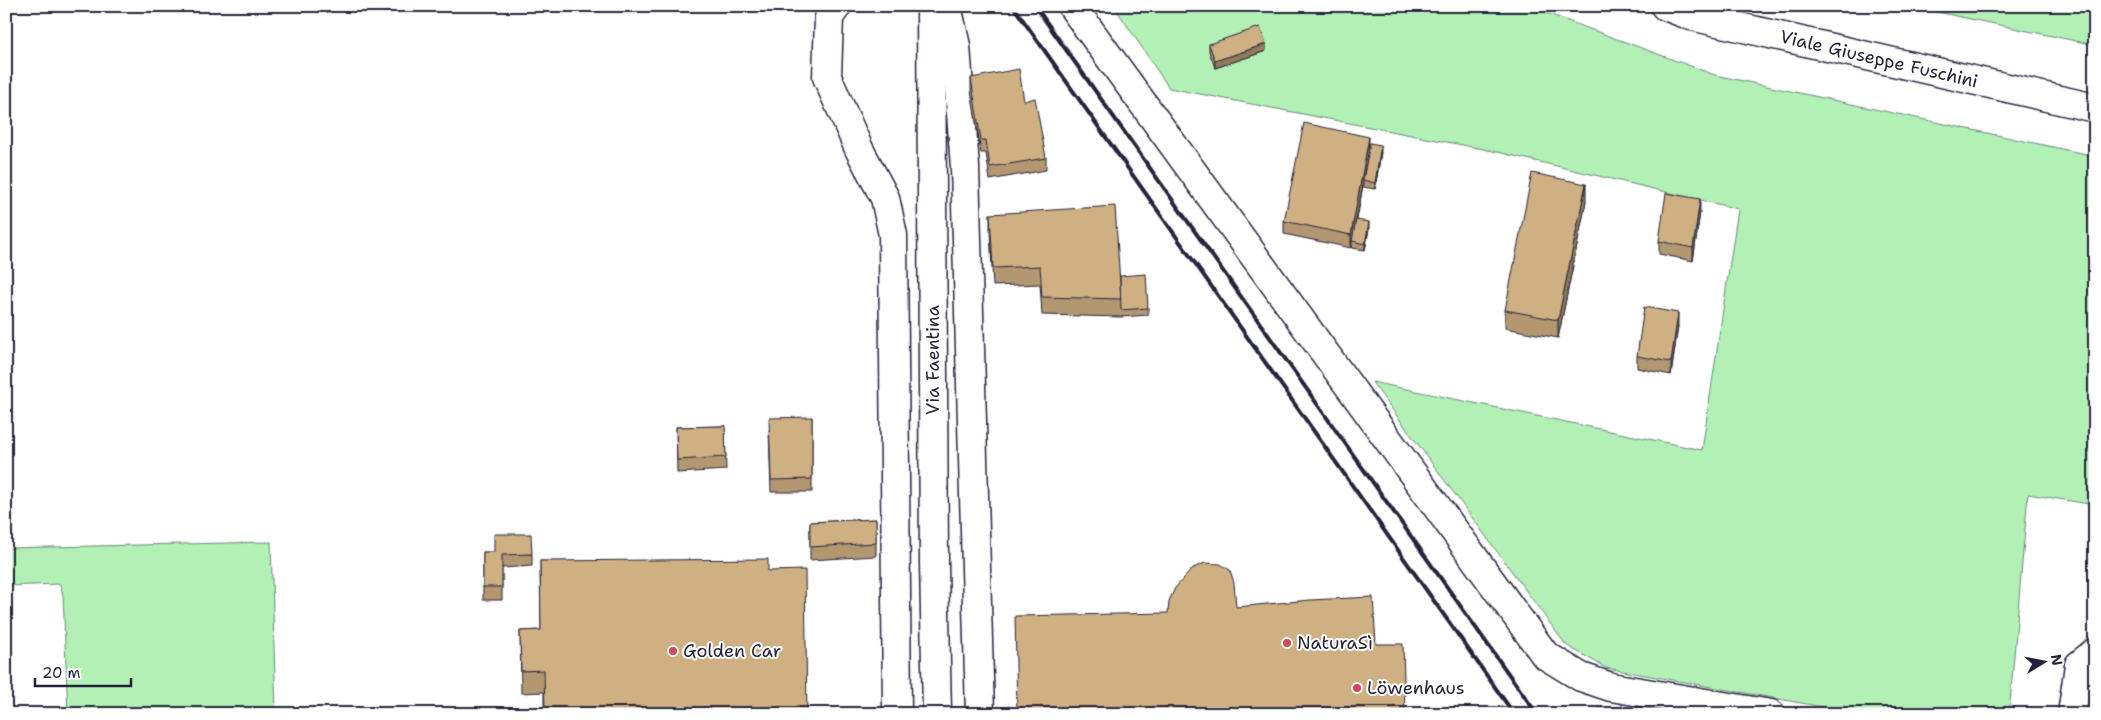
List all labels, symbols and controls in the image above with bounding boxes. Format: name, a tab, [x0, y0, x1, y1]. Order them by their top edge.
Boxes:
street label: Viale Giuseppe Fuschini	[1778, 25, 1980, 93]
street label: Via Faentina	[921, 305, 945, 415]
place label: NaturaSì	[1297, 631, 1373, 655]
marker: NaturaSì	[1281, 637, 1293, 649]
north arrow	[2018, 638, 2068, 688]
place label: Golden Car	[683, 639, 781, 663]
marker: Golden Car	[667, 645, 679, 657]
text: N	[2047, 653, 2067, 667]
scale bar	[35, 655, 131, 687]
text: 20 m	[42, 663, 81, 683]
place label: Löwenhaus	[1367, 676, 1465, 700]
marker: Löwenhaus	[1351, 682, 1363, 694]

